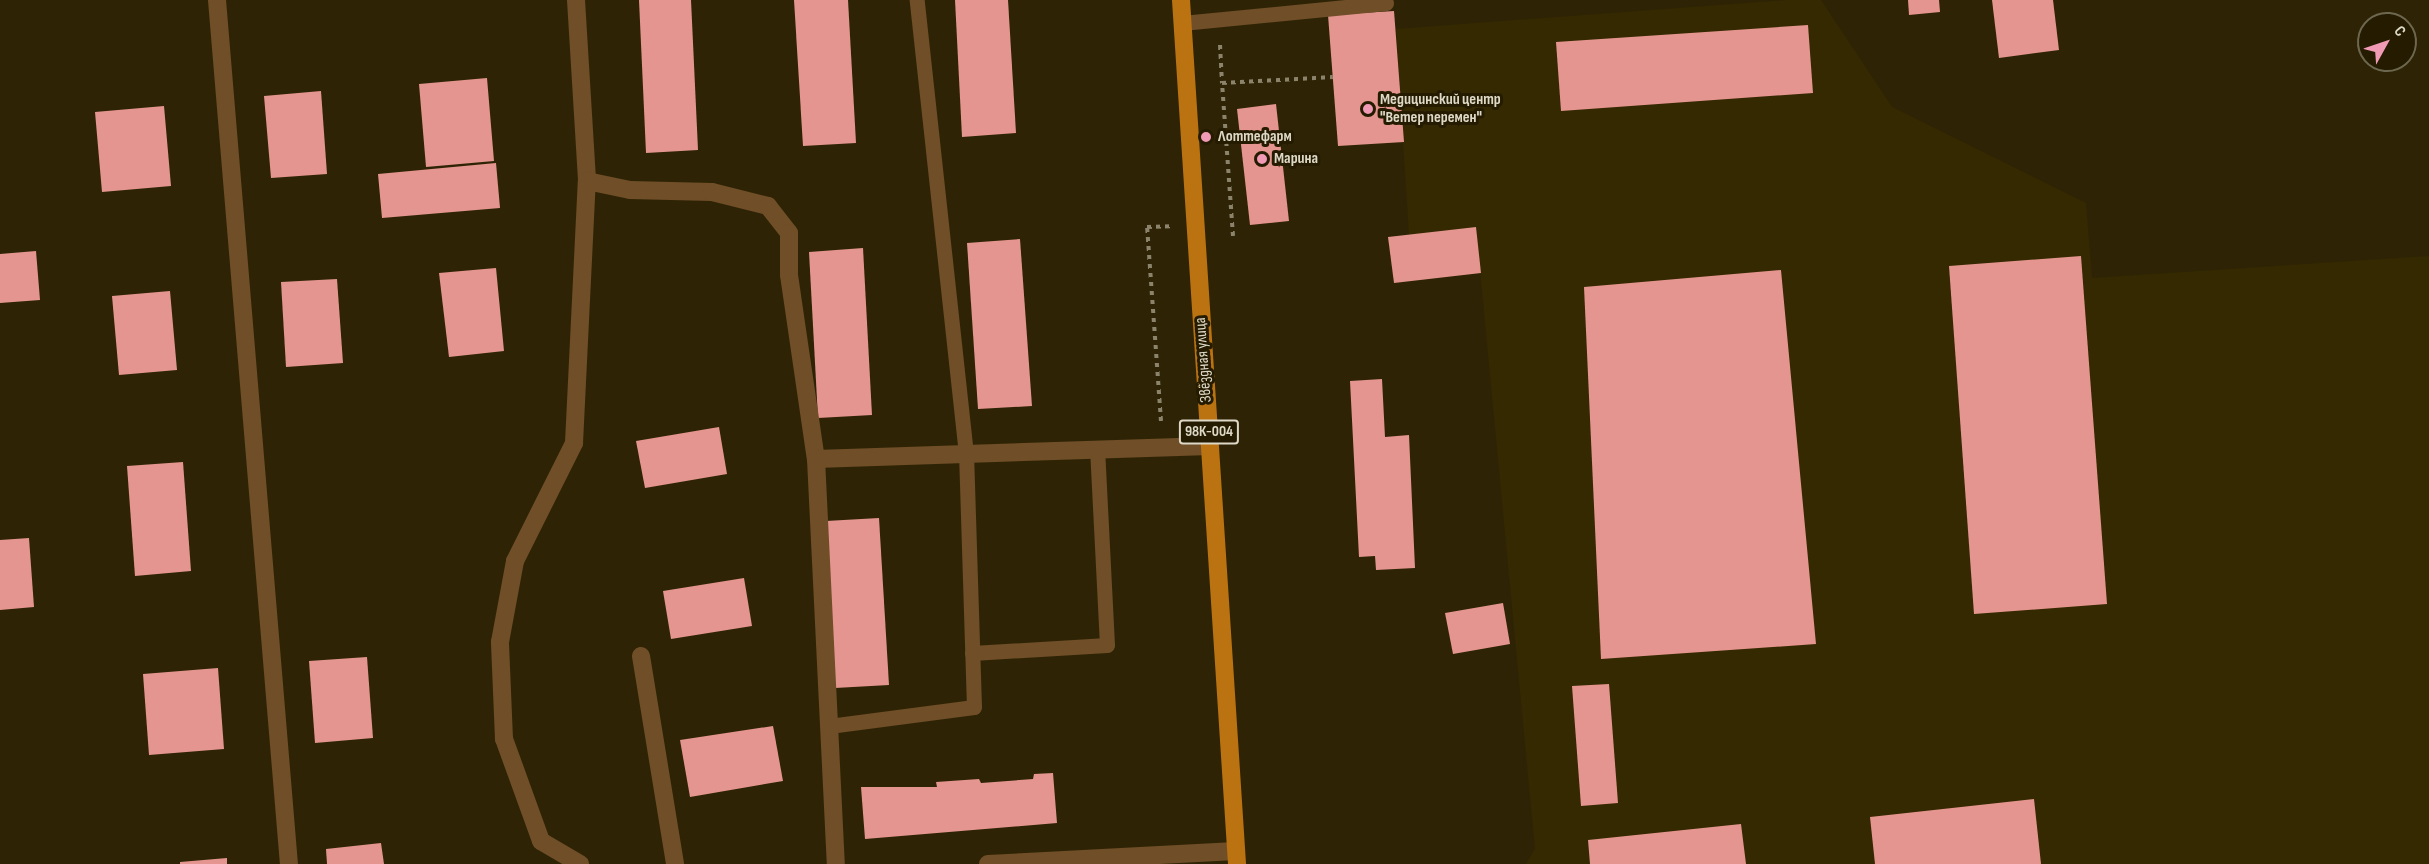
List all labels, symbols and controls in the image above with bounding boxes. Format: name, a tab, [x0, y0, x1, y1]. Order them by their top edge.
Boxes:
north arrow	[2357, 12, 2417, 72]
text: С	[2390, 22, 2410, 41]
place label: Медицинский центр "Ветер перемен"	[1380, 90, 1501, 128]
marker: Медицинский центр "Ветер перемен"	[1361, 102, 1375, 116]
place label: Лоттефарм	[1218, 127, 1292, 147]
marker: Лоттефарм	[1199, 130, 1213, 144]
place label: Марина	[1274, 149, 1318, 169]
marker: Марина	[1255, 152, 1269, 166]
street label: Звёздная улица	[1191, 317, 1217, 403]
road number: 98К-004	[1178, 420, 1240, 444]

